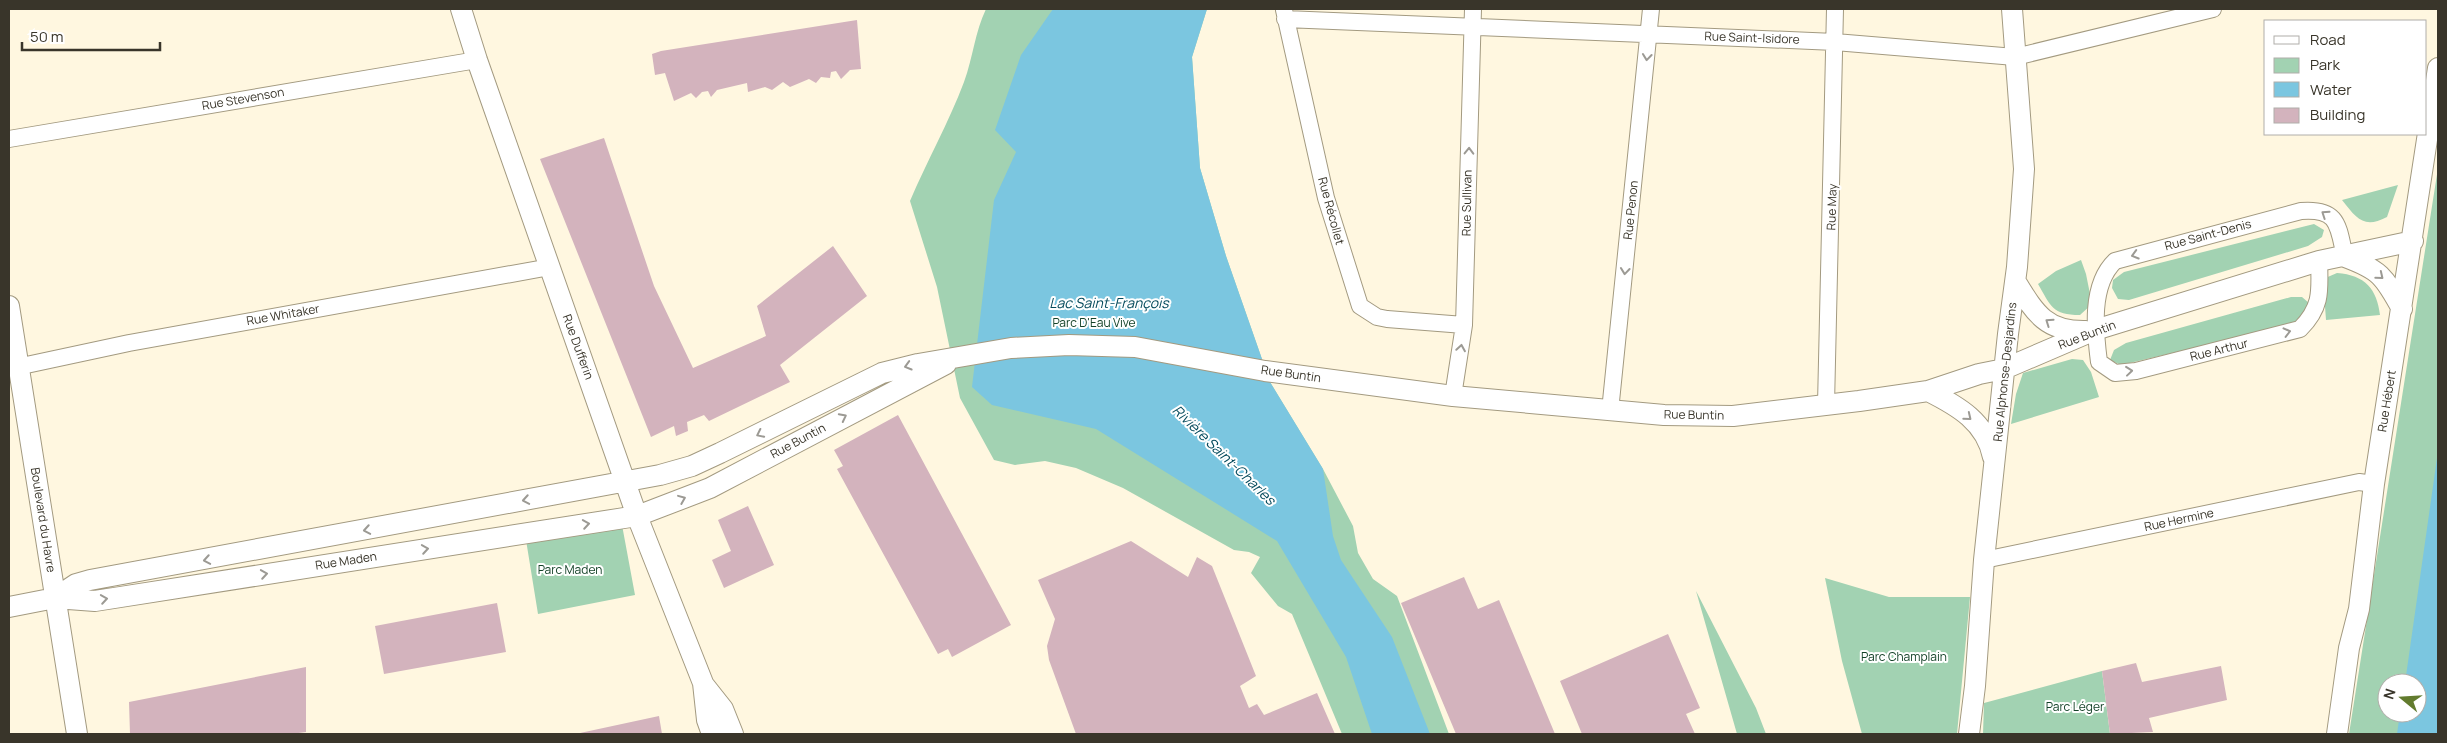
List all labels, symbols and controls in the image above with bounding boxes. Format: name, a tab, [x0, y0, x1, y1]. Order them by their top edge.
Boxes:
scale bar	[22, 20, 160, 52]
legend	[2264, 20, 2427, 135]
text: 50 m	[30, 26, 64, 47]
street label: Rue Saint-Isidore	[1704, 27, 1800, 48]
text: Road	[2310, 29, 2346, 50]
one-way arrow	[1641, 54, 1652, 62]
text: Park	[2310, 54, 2340, 75]
text: Water	[2310, 79, 2352, 100]
street label: Rue Stevenson	[200, 83, 285, 114]
text: Building	[2310, 104, 2365, 125]
one-way arrow	[1463, 147, 1474, 155]
street label: Rue Sullivan	[1457, 170, 1476, 236]
street label: Rue Récollet	[1314, 175, 1349, 247]
street label: Rue Penon	[1619, 179, 1642, 240]
street label: Rue May	[1822, 183, 1841, 231]
one-way arrow	[2322, 211, 2331, 221]
street label: Rue Saint-Denis	[2163, 215, 2253, 254]
one-way arrow	[2131, 249, 2140, 260]
one-way arrow	[1620, 268, 1631, 276]
one-way arrow	[2374, 270, 2383, 278]
water label: Lac Saint-François	[1049, 293, 1170, 312]
street label: Rue Whitaker	[245, 300, 321, 329]
street label: Rue Alphonse-Desjardins	[1989, 301, 2020, 442]
street label: Rue Dufferin	[559, 312, 598, 382]
park label: Parc D'Eau Vive	[1052, 314, 1136, 331]
street label: Rue Buntin	[2056, 316, 2118, 353]
one-way arrow	[2045, 319, 2055, 328]
one-way arrow	[2283, 328, 2291, 338]
street label: Rue Arthur	[2188, 334, 2250, 365]
one-way arrow	[1455, 344, 1465, 353]
one-way arrow	[904, 361, 912, 371]
street label: Rue Buntin	[1260, 361, 1322, 386]
one-way arrow	[2126, 366, 2134, 377]
street label: Rue Hébert	[2373, 368, 2400, 433]
water label: Rivière Saint-Charles	[1169, 401, 1281, 510]
street label: Rue Buntin	[1664, 405, 1724, 424]
one-way arrow	[1962, 411, 1972, 420]
one-way arrow	[838, 413, 847, 423]
street label: Rue Buntin	[767, 419, 828, 462]
one-way arrow	[756, 428, 765, 438]
street label: Boulevard du Havre	[27, 466, 60, 574]
one-way arrow	[678, 494, 686, 504]
one-way arrow	[522, 495, 531, 505]
street label: Rue Hermine	[2143, 504, 2215, 535]
one-way arrow	[582, 519, 590, 530]
one-way arrow	[362, 524, 371, 535]
one-way arrow	[421, 544, 429, 555]
street label: Rue Maden	[314, 547, 378, 574]
one-way arrow	[203, 554, 211, 564]
park label: Parc Maden	[538, 561, 602, 578]
one-way arrow	[261, 569, 269, 580]
one-way arrow	[100, 595, 108, 605]
park label: Parc Champlain	[1861, 648, 1947, 665]
north arrow	[2377, 673, 2427, 723]
text: N	[2379, 686, 2400, 702]
park label: Parc Léger	[2046, 698, 2105, 715]

